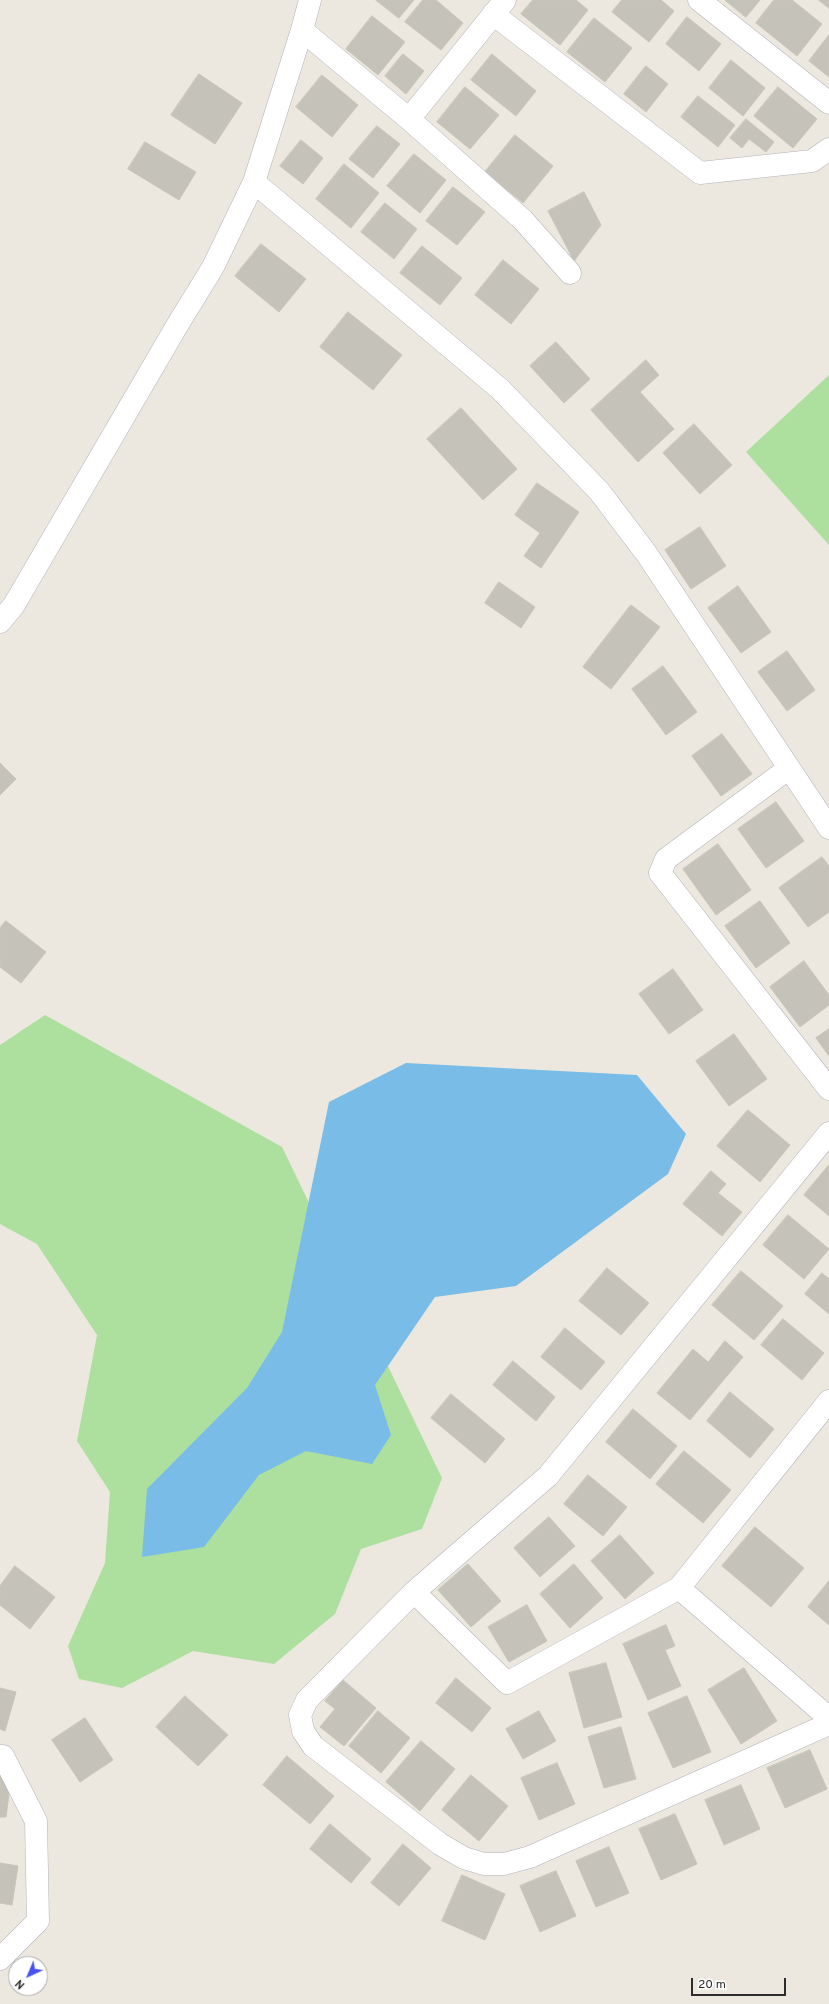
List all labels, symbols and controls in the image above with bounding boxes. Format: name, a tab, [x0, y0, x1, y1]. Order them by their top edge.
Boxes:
north arrow	[8, 1956, 48, 1996]
scale bar	[693, 1970, 788, 1996]
text: N	[13, 1976, 28, 1992]
text: 20 m	[698, 1977, 726, 1993]

